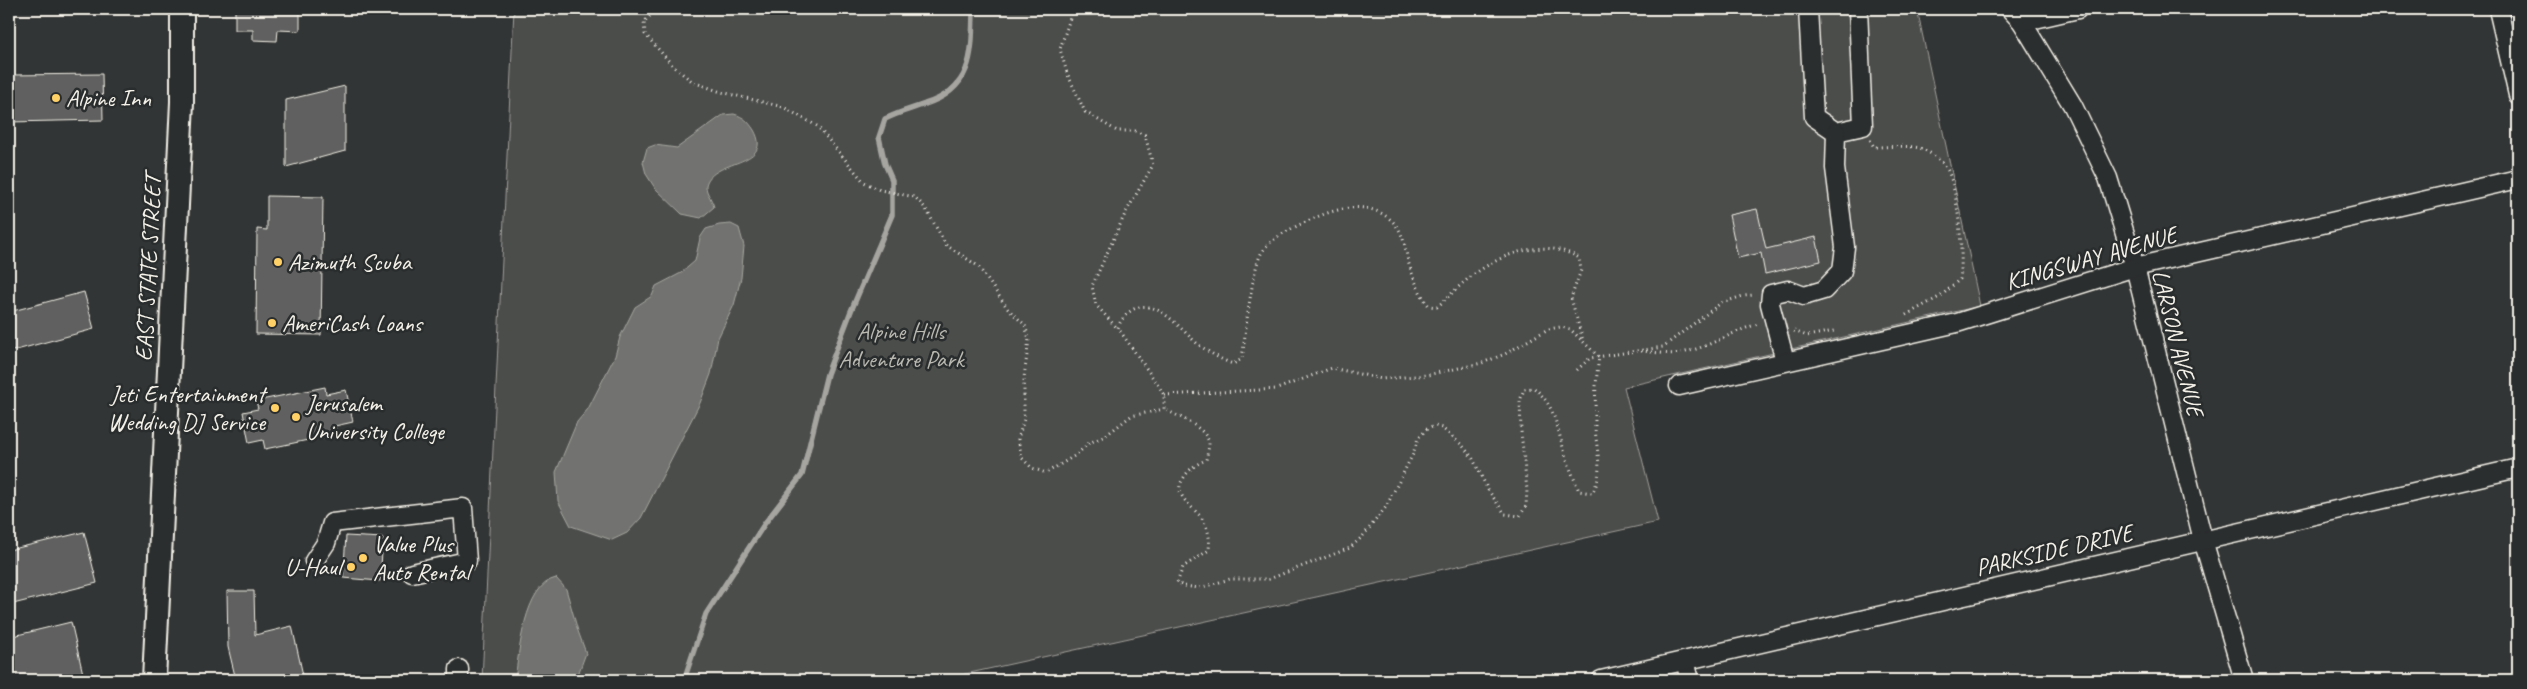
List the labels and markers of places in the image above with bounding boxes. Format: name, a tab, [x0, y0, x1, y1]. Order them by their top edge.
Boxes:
place label: Alpine Inn	[66, 83, 151, 113]
marker: Alpine Inn	[50, 92, 62, 104]
place label: Azimuth Scuba	[288, 247, 413, 277]
marker: Azimuth Scuba	[272, 256, 284, 268]
place label: AmeriCash Loans	[282, 308, 424, 338]
marker: AmeriCash Loans	[266, 317, 278, 329]
place label: Jeti Entertainment Wedding DJ Service	[108, 379, 268, 437]
place label: Jerusalem University College	[305, 388, 446, 446]
marker: Jeti Entertainment Wedding DJ Service	[269, 402, 281, 414]
marker: Jerusalem University College	[290, 411, 302, 423]
place label: Value Plus Auto Rental	[373, 529, 474, 587]
place label: U-Haul	[285, 552, 345, 582]
marker: Value Plus Auto Rental	[357, 552, 369, 564]
marker: U-Haul	[345, 561, 357, 573]

